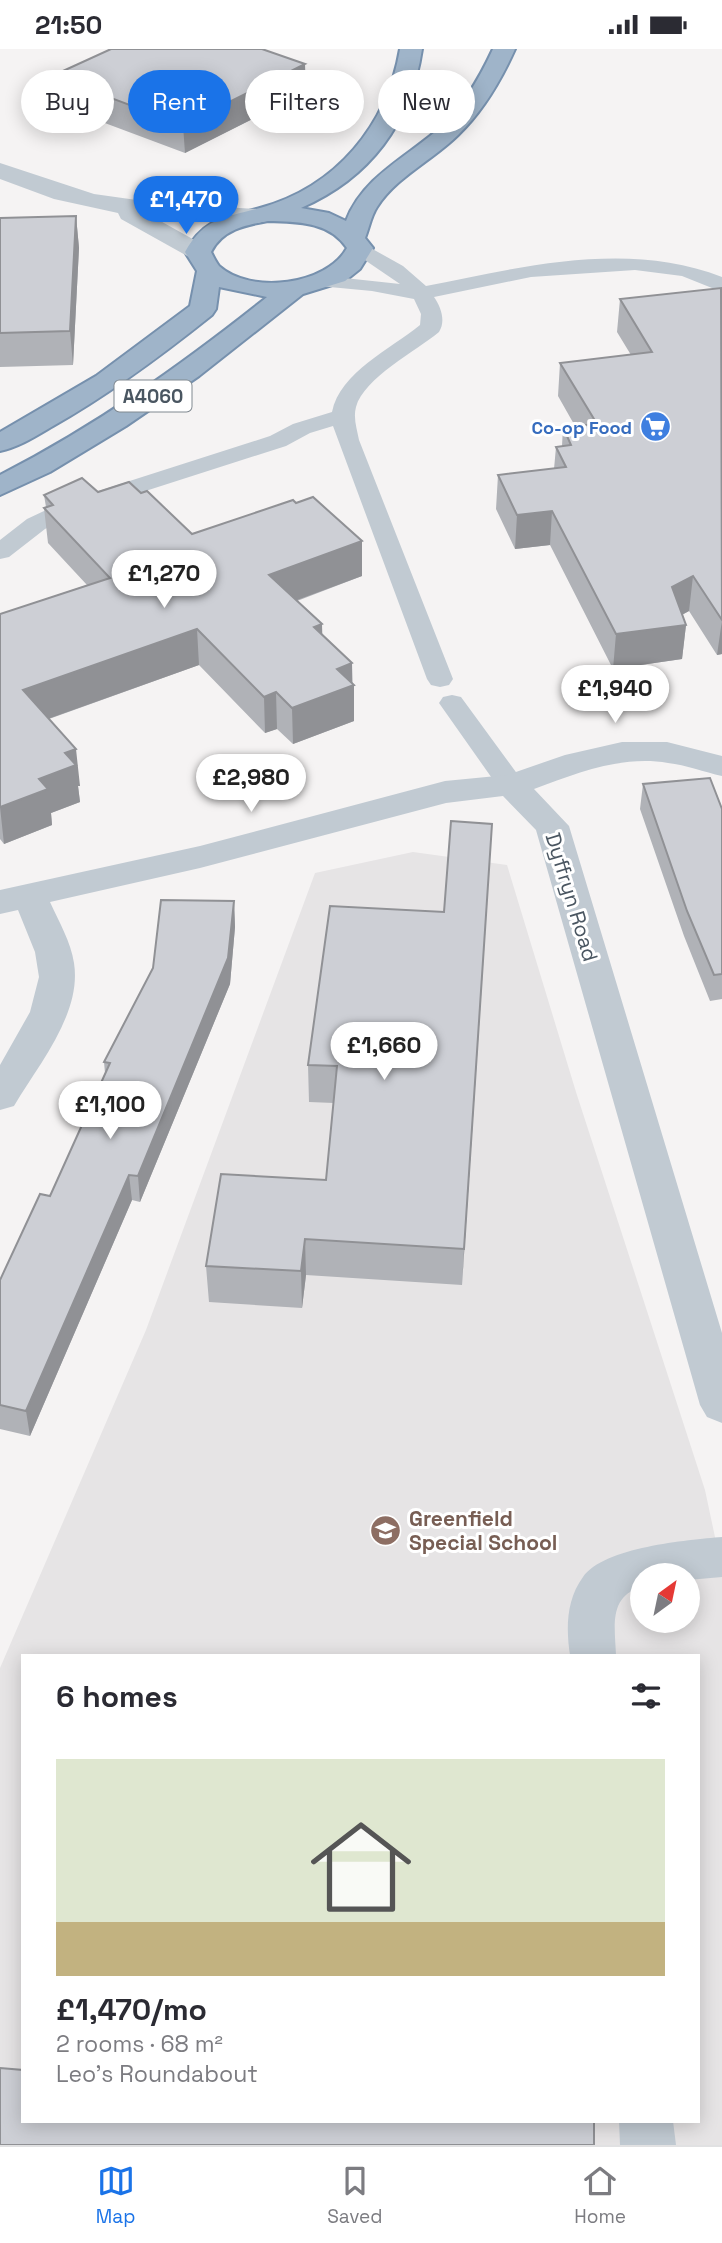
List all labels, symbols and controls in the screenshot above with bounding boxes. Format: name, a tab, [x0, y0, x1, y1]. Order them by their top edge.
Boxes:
text: 21:50	[35, 8, 102, 42]
chip: Buy	[21, 70, 114, 133]
chip: Rent	[128, 70, 231, 133]
chip: Filters	[245, 70, 364, 133]
chip: New	[378, 70, 475, 133]
pin: £1,470	[129, 177, 243, 236]
text: £1,470	[149, 184, 223, 214]
road number: A4060	[114, 381, 192, 411]
supermarket icon: Co-op Food	[638, 410, 672, 444]
place label: Co-op Food	[531, 416, 632, 439]
pin: £1,270	[107, 551, 221, 610]
text: £1,270	[128, 558, 200, 588]
pin: £1,940	[558, 665, 672, 725]
text: £1,940	[577, 673, 653, 703]
pin: £2,980	[194, 755, 308, 814]
text: £2,980	[212, 762, 290, 792]
street label: Dyffryn Road	[540, 829, 604, 965]
pin: £1,660	[327, 1023, 441, 1082]
text: £1,660	[347, 1030, 421, 1060]
pin: £1,100	[53, 1081, 167, 1141]
text: £1,100	[75, 1089, 145, 1119]
place label: Greenfield Special School	[409, 1505, 557, 1556]
school or university icon: Greenfield Special School	[369, 1513, 403, 1547]
north arrow	[630, 1563, 700, 1633]
map controls	[630, 1563, 700, 1633]
text: 6 homes	[56, 1677, 178, 1716]
icon: filters	[627, 1677, 665, 1715]
icon: home	[298, 1804, 424, 1930]
text: £1,470/mo	[56, 1990, 207, 2029]
text: 2 rooms · 68 m²	[56, 2029, 223, 2059]
text: Leo's Roundabout	[56, 2059, 258, 2089]
tab: Map	[96, 2162, 135, 2229]
tab: Saved	[327, 2162, 383, 2229]
tab: Home	[574, 2162, 626, 2229]

